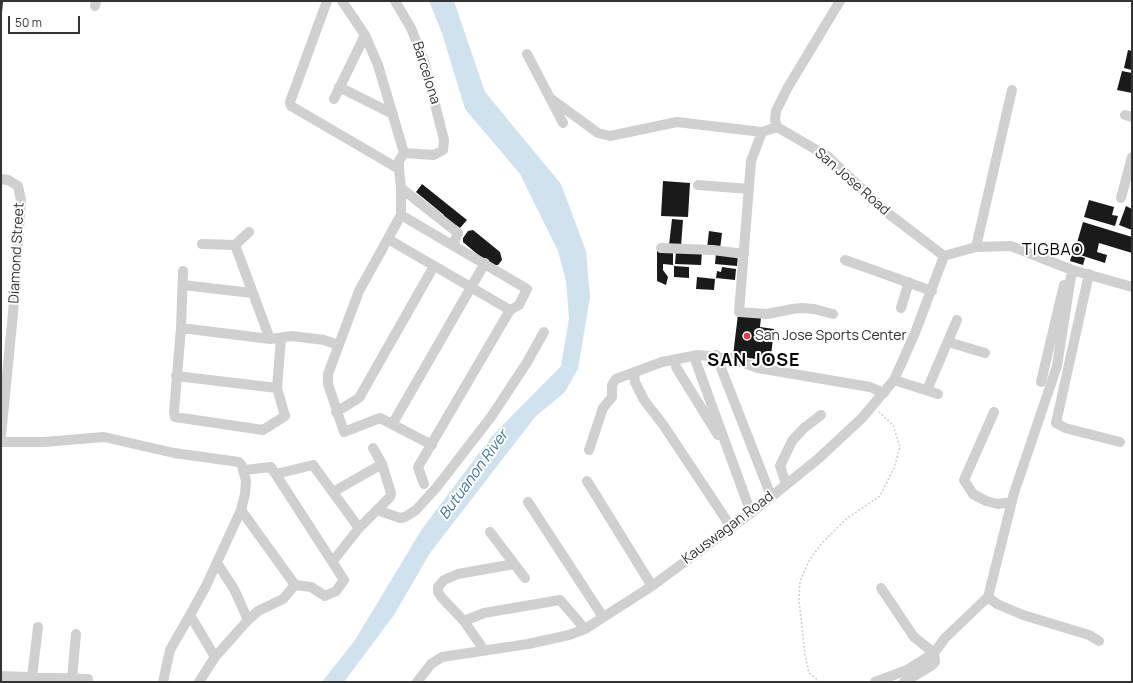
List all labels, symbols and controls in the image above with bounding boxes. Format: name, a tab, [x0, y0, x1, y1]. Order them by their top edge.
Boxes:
scale bar	[10, 8, 82, 34]
text: 50 m	[15, 14, 42, 31]
street label: Barcelona	[409, 40, 443, 106]
street label: San Jose Road	[811, 145, 893, 219]
street label: Diamond Street	[6, 202, 28, 304]
district label: TIGBAO	[1022, 241, 1084, 261]
place label: San Jose Sports Center	[755, 328, 906, 344]
marker: San Jose Sports Center	[742, 331, 752, 341]
district label: SAN JOSE	[707, 350, 801, 372]
water label: Butuanon River	[436, 427, 512, 523]
street label: Kauswagan Road	[679, 488, 777, 568]

